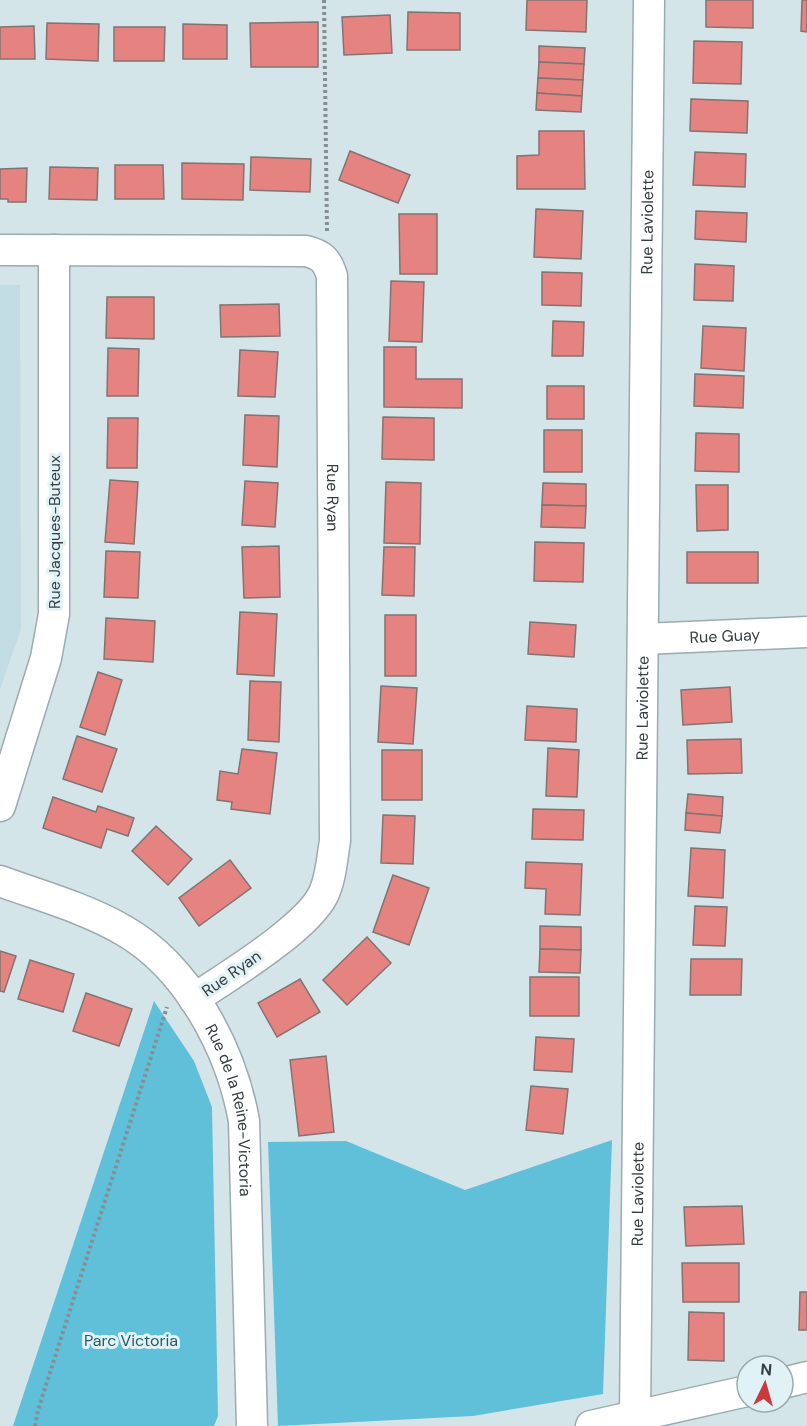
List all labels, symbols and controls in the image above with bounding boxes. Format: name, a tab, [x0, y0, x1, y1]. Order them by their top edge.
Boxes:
street label: Rue Laviolette	[636, 170, 658, 274]
street label: Rue Jacques-Buteux	[44, 455, 65, 609]
street label: Rue Ryan	[322, 464, 343, 532]
street label: Rue Guay	[689, 624, 761, 648]
street label: Rue Laviolette	[631, 656, 654, 760]
street label: Rue Ryan	[197, 945, 265, 1001]
street label: Rue de la Reine-Victoria	[200, 1020, 256, 1197]
street label: Rue Laviolette	[627, 1142, 649, 1246]
park label: Parc Victoria	[84, 1330, 178, 1351]
north arrow	[735, 1354, 795, 1414]
text: N	[760, 1359, 773, 1381]

